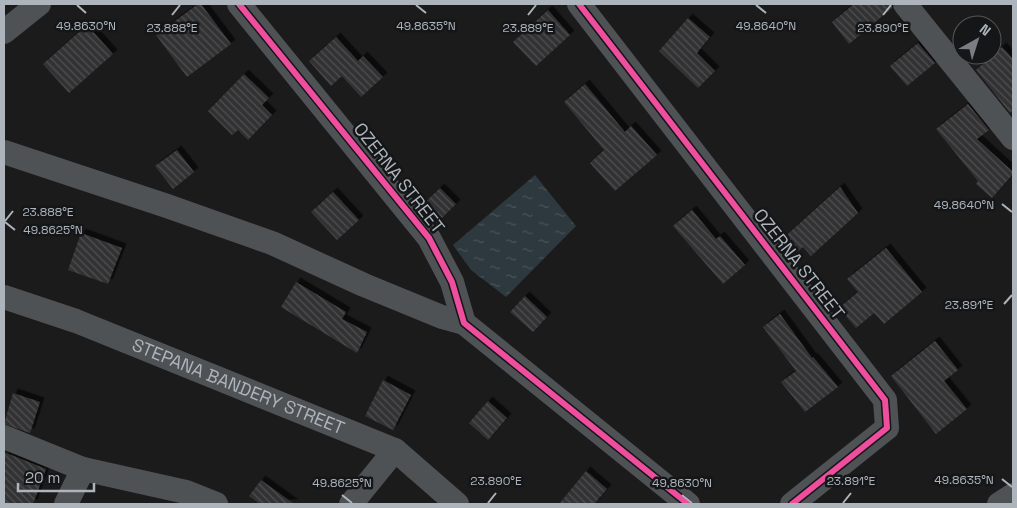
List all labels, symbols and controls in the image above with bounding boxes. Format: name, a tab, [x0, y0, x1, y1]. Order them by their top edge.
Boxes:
north arrow	[952, 15, 1002, 65]
text: 49.8630°N	[56, 18, 116, 34]
text: 49.8635°N	[396, 18, 456, 34]
text: 49.8640°N	[736, 18, 796, 34]
text: 23.888°E	[146, 20, 198, 36]
text: 23.889°E	[502, 20, 554, 36]
text: 23.890°E	[857, 20, 909, 36]
text: N	[976, 20, 994, 40]
street label: OZERNA STREET	[349, 118, 450, 238]
text: 49.8640°N	[934, 197, 994, 213]
text: 23.888°E	[22, 204, 74, 220]
street label: OZERNA STREET	[749, 204, 850, 324]
text: 49.8625°N	[23, 222, 83, 238]
text: 23.891°E	[945, 297, 994, 313]
street label: STEPANA BANDERY STREET	[129, 333, 348, 440]
scale bar	[18, 460, 94, 492]
text: 20 m	[25, 468, 60, 487]
text: 49.8635°N	[934, 472, 994, 488]
text: 23.890°E	[470, 473, 522, 489]
text: 23.891°E	[827, 473, 876, 489]
text: 49.8625°N	[312, 475, 372, 491]
text: 49.8630°N	[652, 475, 712, 491]

